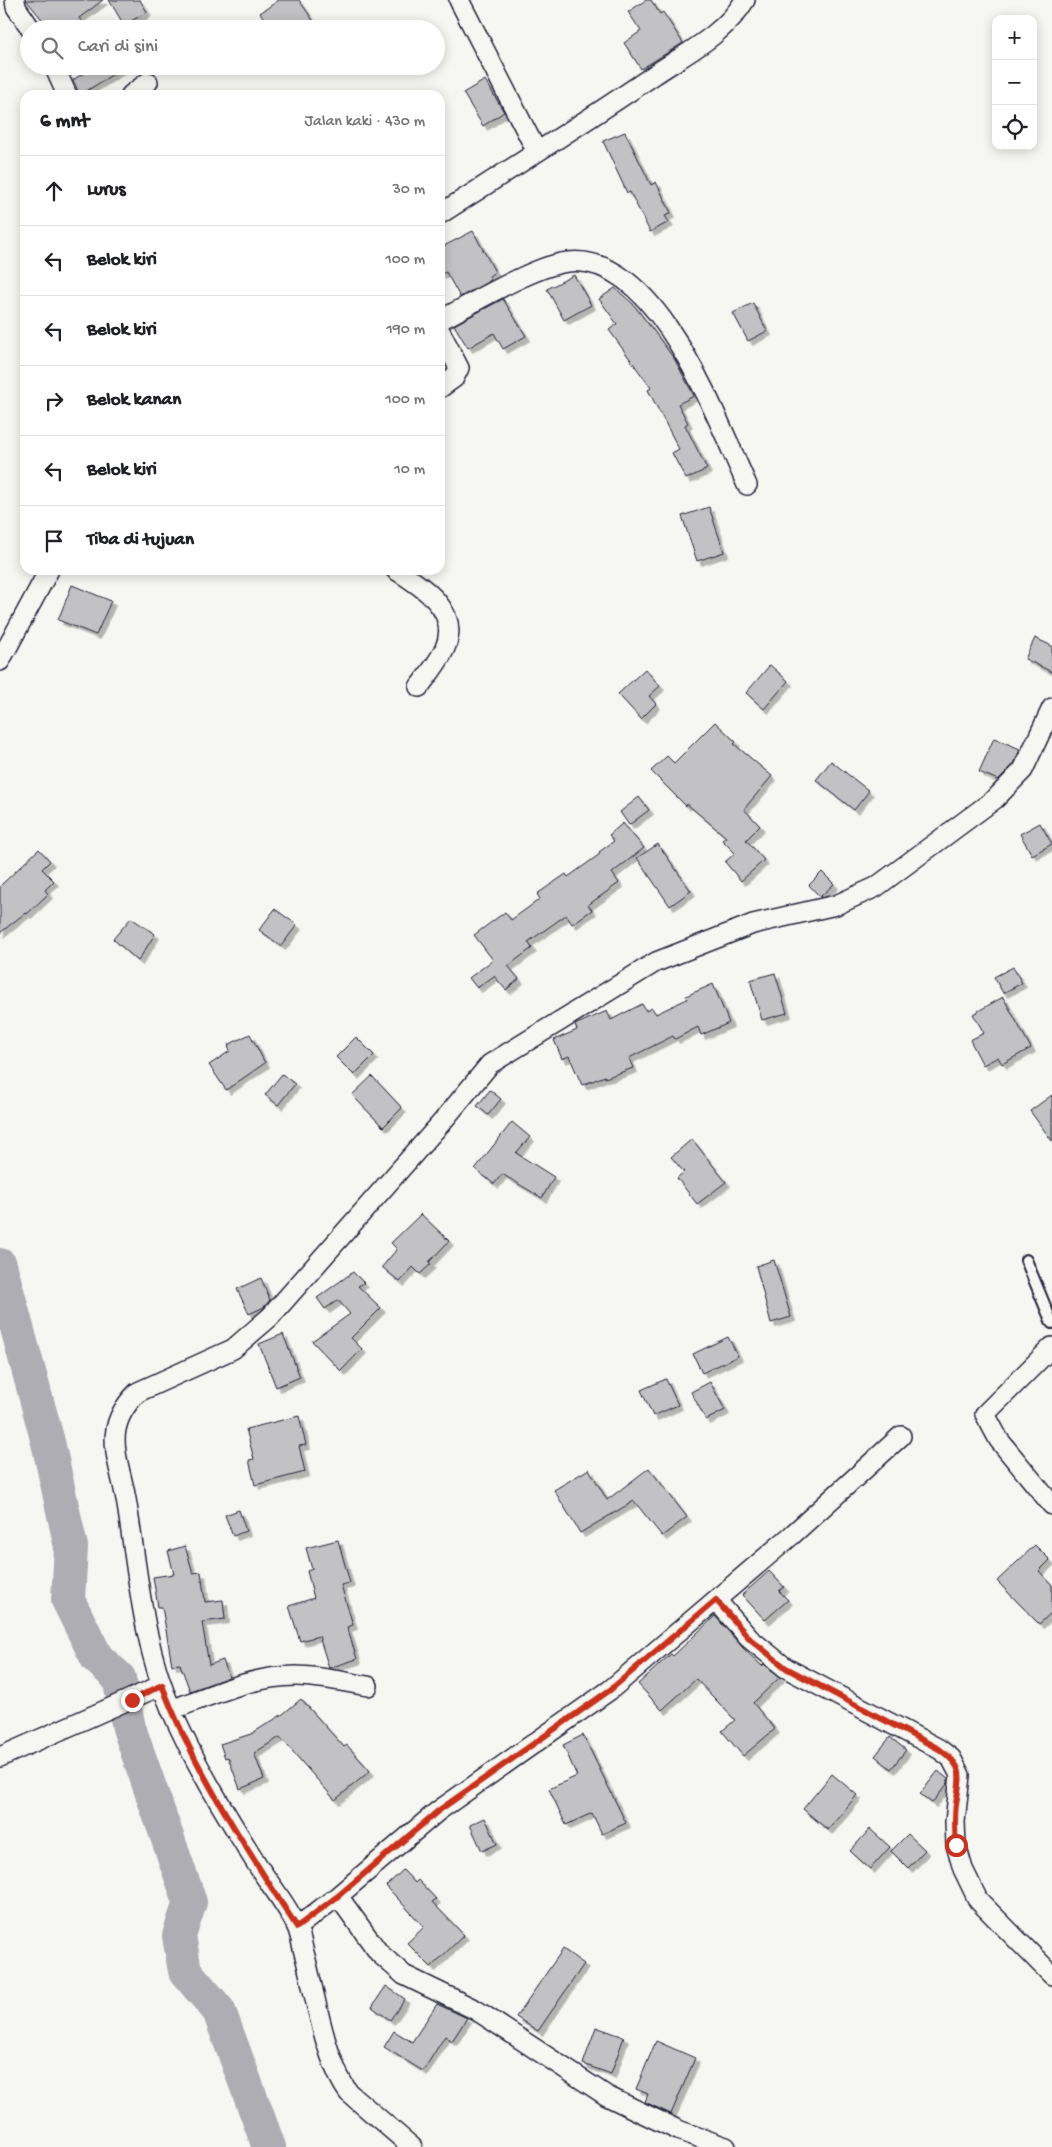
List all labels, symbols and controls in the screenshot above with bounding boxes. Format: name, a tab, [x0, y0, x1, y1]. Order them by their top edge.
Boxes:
map controls	[992, 15, 1037, 150]
button: +	[992, 15, 1037, 60]
search box	[20, 20, 445, 75]
icon: search	[38, 34, 66, 62]
text: Cari di sini	[78, 36, 158, 59]
button: −	[992, 60, 1037, 105]
button: locate	[992, 105, 1037, 150]
text: 6 mnt	[40, 110, 89, 135]
text: Jalan kaki · 430 m	[305, 113, 425, 132]
icon: ahead	[40, 177, 68, 205]
text: Lurus	[87, 179, 126, 202]
text: 30 m	[392, 181, 425, 200]
icon: left	[40, 247, 68, 275]
text: Belok kiri	[87, 249, 157, 272]
text: 100 m	[385, 251, 425, 270]
icon: left	[40, 317, 68, 345]
text: Belok kiri	[87, 319, 157, 342]
text: 190 m	[386, 321, 425, 340]
icon: right	[40, 387, 68, 415]
text: Belok kanan	[87, 389, 181, 412]
text: 100 m	[385, 391, 425, 410]
icon: left	[40, 457, 68, 485]
text: Belok kiri	[87, 459, 157, 482]
text: 10 m	[394, 461, 425, 480]
icon: arrive	[40, 527, 68, 555]
text: Tiba di tujuan	[87, 529, 194, 552]
route end	[121, 1689, 144, 1712]
route start	[945, 1834, 968, 1857]

